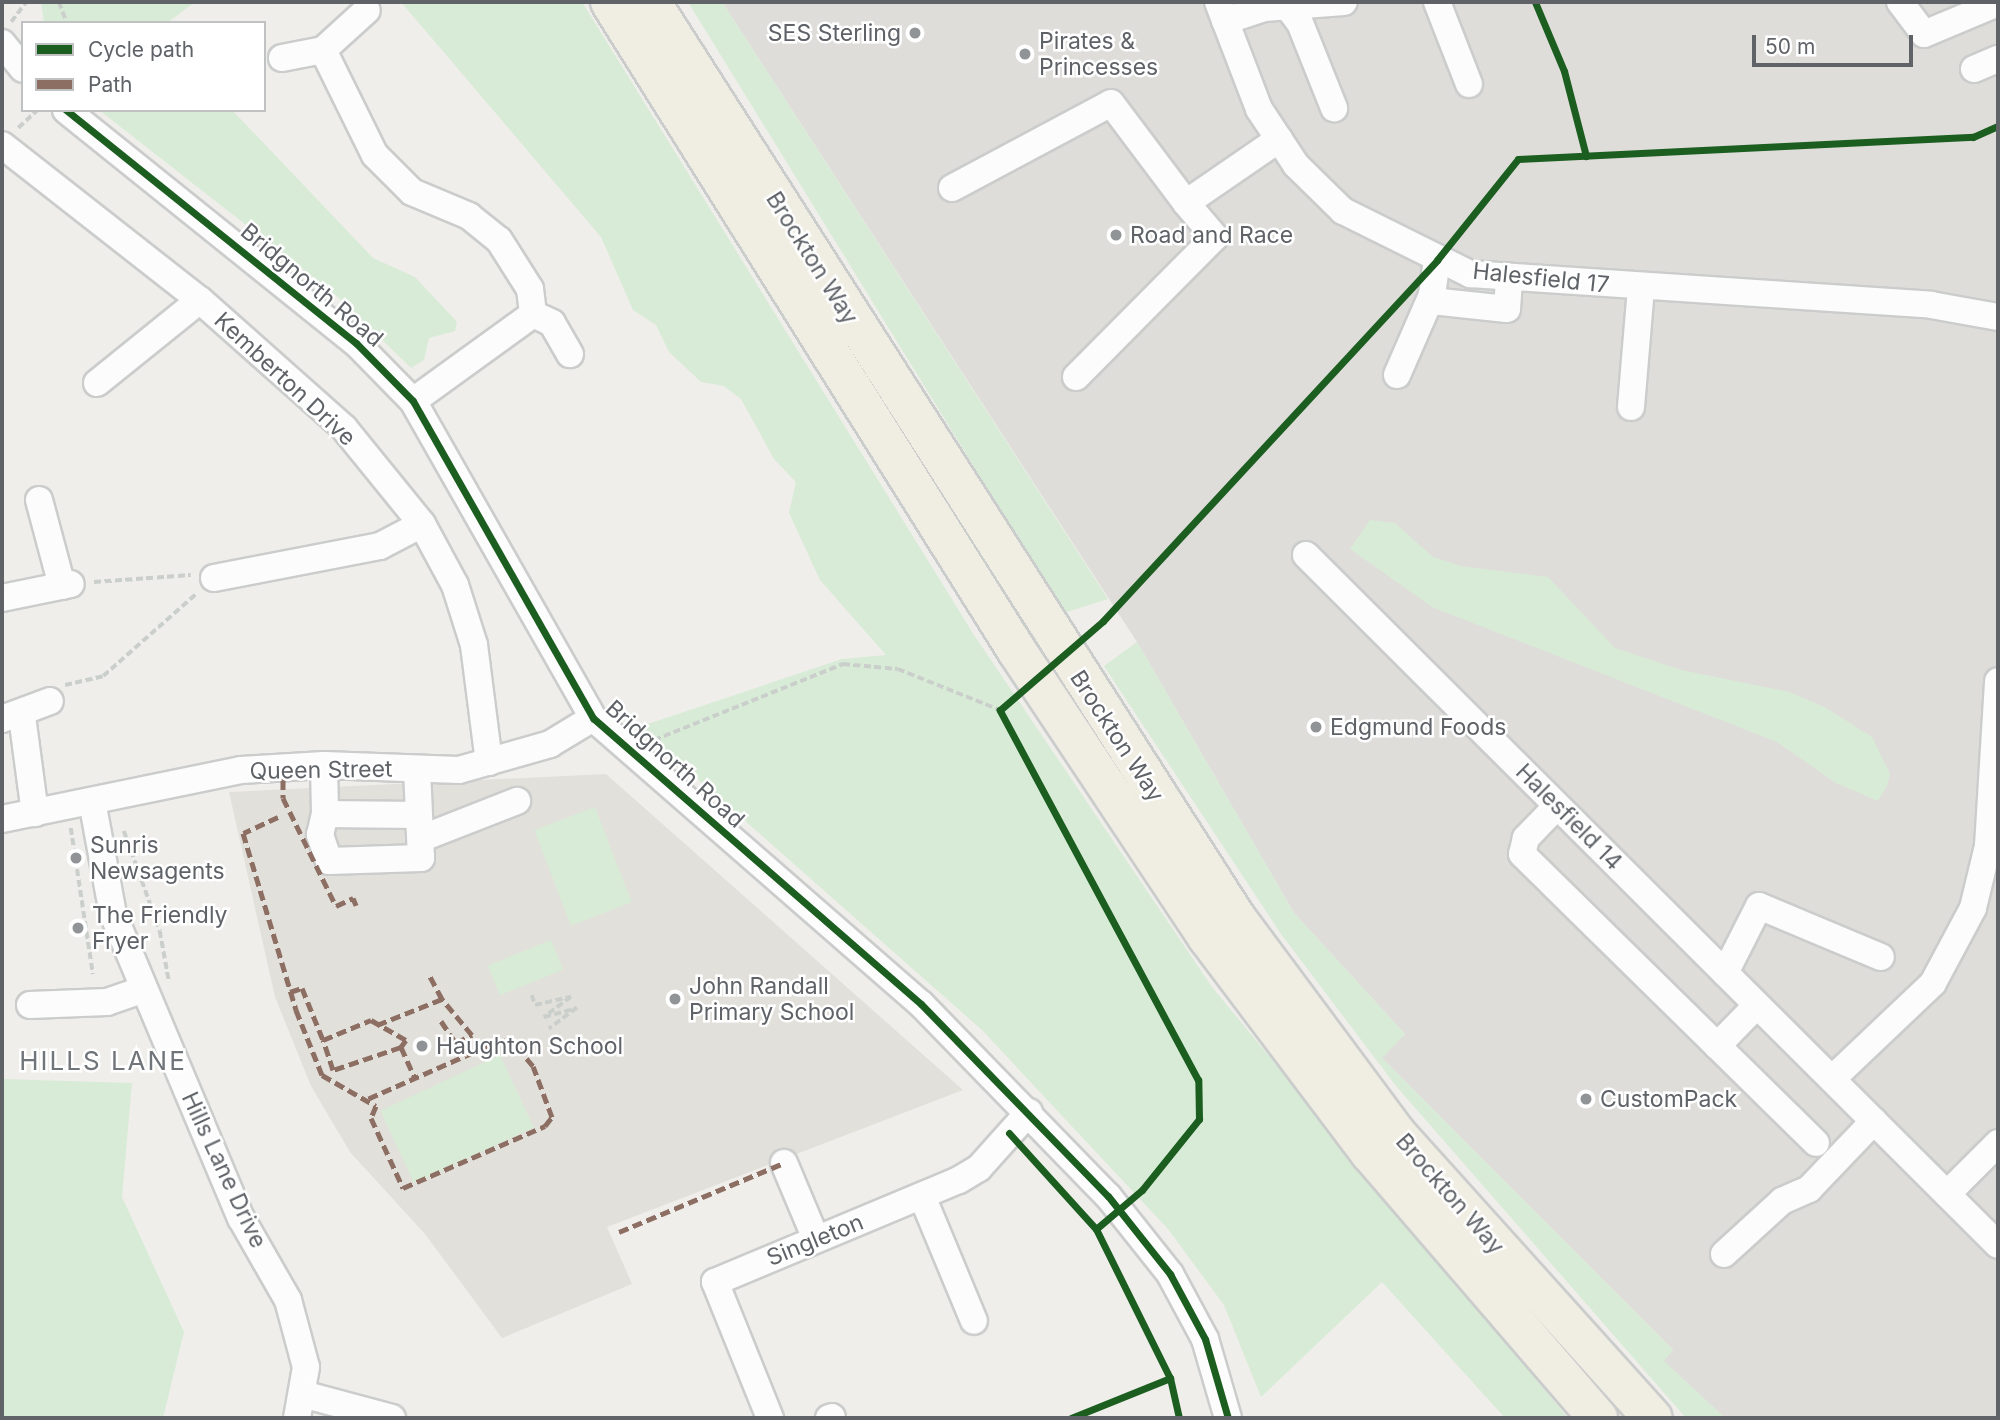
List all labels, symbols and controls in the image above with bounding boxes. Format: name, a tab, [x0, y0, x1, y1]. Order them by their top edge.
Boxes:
place label: SES Sterling	[768, 19, 901, 47]
legend	[21, 21, 266, 112]
scale bar	[1755, 21, 1916, 65]
marker: SES Sterling	[907, 25, 923, 41]
place label: Pirates & Princesses	[1039, 27, 1158, 81]
text: 50 m	[1765, 34, 1815, 59]
text: Cycle path	[88, 37, 194, 62]
marker: Pirates & Princesses	[1017, 46, 1033, 62]
text: Path	[88, 72, 133, 97]
street label: Brockton Way	[760, 187, 864, 329]
street label: Bridgnorth Road	[235, 217, 389, 353]
place label: Road and Race	[1130, 221, 1293, 249]
marker: Road and Race	[1108, 227, 1124, 243]
street label: Halesfield 17	[1471, 257, 1611, 299]
street label: Kemberton Drive	[209, 307, 361, 451]
street label: Brockton Way	[1064, 665, 1170, 807]
street label: Bridgnorth Road	[600, 694, 750, 834]
place label: Edgmund Foods	[1330, 713, 1506, 741]
marker: Edgmund Foods	[1308, 719, 1324, 735]
street label: Queen Street	[249, 755, 393, 785]
street label: Halesfield 14	[1510, 758, 1628, 876]
place label: Sunris Newsagents	[90, 831, 225, 885]
marker: Sunris Newsagents	[68, 850, 84, 866]
place label: The Friendly Fryer	[92, 901, 228, 955]
marker: The Friendly Fryer	[70, 920, 86, 936]
place label: John Randall Primary School	[689, 972, 854, 1026]
marker: John Randall Primary School	[667, 991, 683, 1007]
place label: Haughton School	[436, 1032, 623, 1060]
marker: Haughton School	[414, 1038, 430, 1054]
district label: HILLS LANE	[20, 1045, 186, 1077]
place label: CustomPack	[1600, 1085, 1737, 1113]
street label: Hills Lane Drive	[176, 1088, 272, 1252]
marker: CustomPack	[1578, 1091, 1594, 1107]
street label: Brockton Way	[1390, 1128, 1510, 1260]
street label: Singleton	[763, 1208, 867, 1272]

